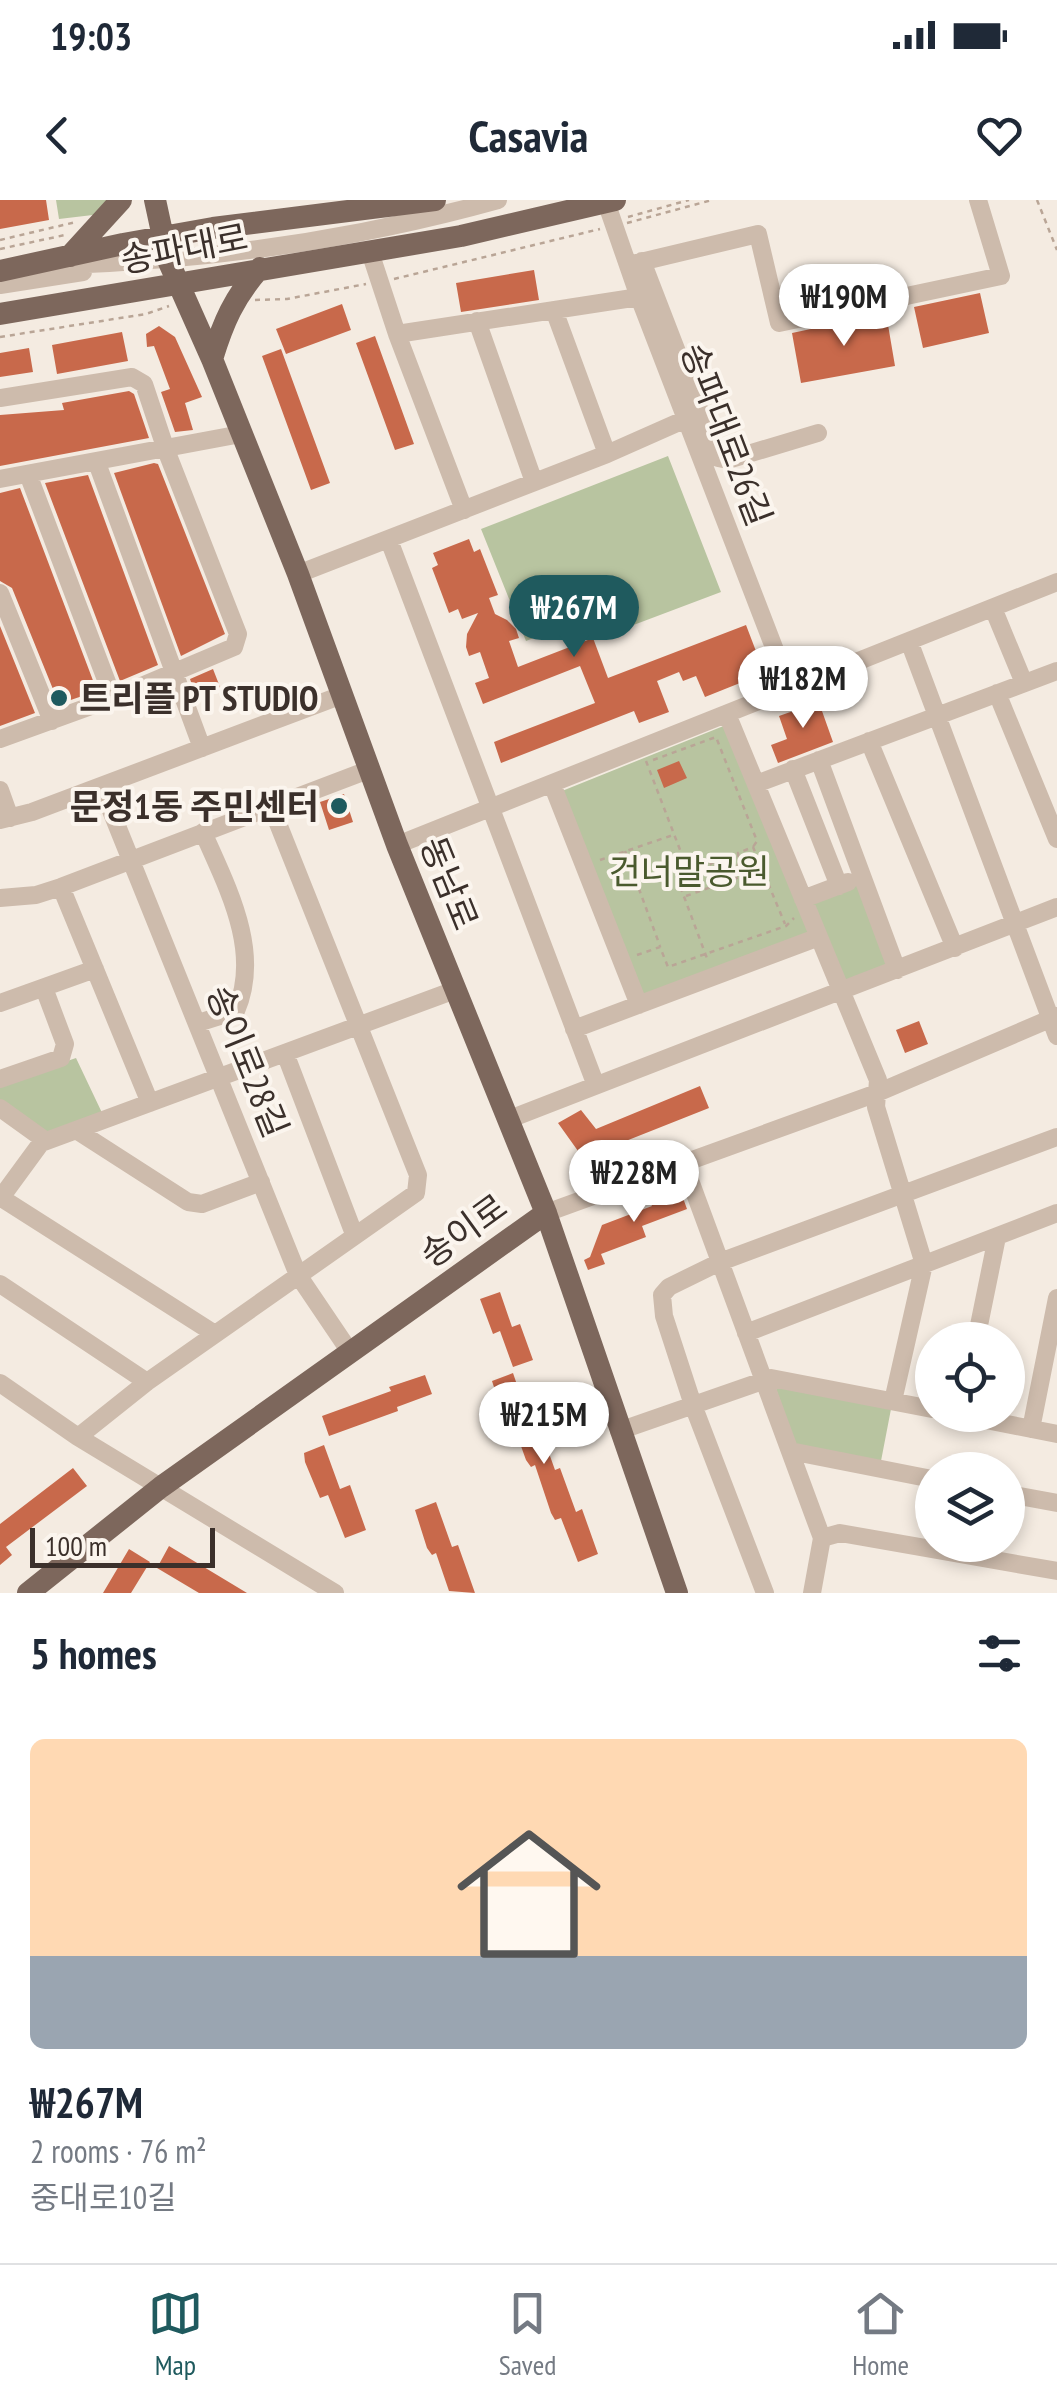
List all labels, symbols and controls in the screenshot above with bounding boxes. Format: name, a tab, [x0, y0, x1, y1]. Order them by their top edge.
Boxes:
text: 19:03	[50, 11, 132, 60]
text: Casavia	[469, 106, 588, 164]
icon: back	[30, 108, 85, 163]
icon: heart	[972, 108, 1027, 163]
street label: 송파대로	[116, 213, 252, 283]
pin: ₩190M	[774, 264, 914, 349]
text: ₩190M	[801, 275, 887, 317]
street label: 송파대로26길	[671, 336, 783, 532]
pin: ₩267M	[504, 575, 644, 660]
text: ₩267M	[531, 586, 617, 628]
pin: ₩182M	[733, 646, 873, 731]
text: ₩182M	[760, 657, 846, 699]
place label: 트리플 PT STUDIO	[79, 675, 318, 721]
marker: 트리플 PT STUDIO	[48, 687, 70, 709]
place label: 문정1동 주민센터	[70, 783, 319, 829]
marker: 문정1동 주민센터	[328, 795, 350, 817]
street label: 동남로	[411, 830, 489, 936]
park label: 건너말공원	[608, 848, 770, 894]
street label: 송이로28길	[197, 978, 299, 1144]
pin: ₩228M	[564, 1140, 704, 1225]
text: ₩228M	[591, 1151, 677, 1193]
street label: 송이로	[410, 1183, 516, 1277]
map controls	[915, 1322, 1025, 1562]
button: locate	[915, 1322, 1025, 1432]
pin: ₩215M	[474, 1382, 614, 1467]
text: ₩215M	[501, 1393, 587, 1435]
button: layers	[915, 1452, 1025, 1562]
scale bar	[30, 1523, 215, 1568]
text: 100 m	[45, 1527, 107, 1564]
text: 5 homes	[30, 1626, 157, 1681]
icon: filters	[972, 1626, 1027, 1681]
icon: home	[439, 1804, 619, 1984]
text: ₩267M	[30, 2075, 143, 2130]
text: 2 rooms · 76 m²	[30, 2130, 207, 2172]
text: 중대로10길	[30, 2176, 177, 2218]
tab: Map	[148, 2286, 203, 2383]
tab: Saved	[499, 2286, 556, 2383]
tab: Home	[852, 2286, 909, 2383]

